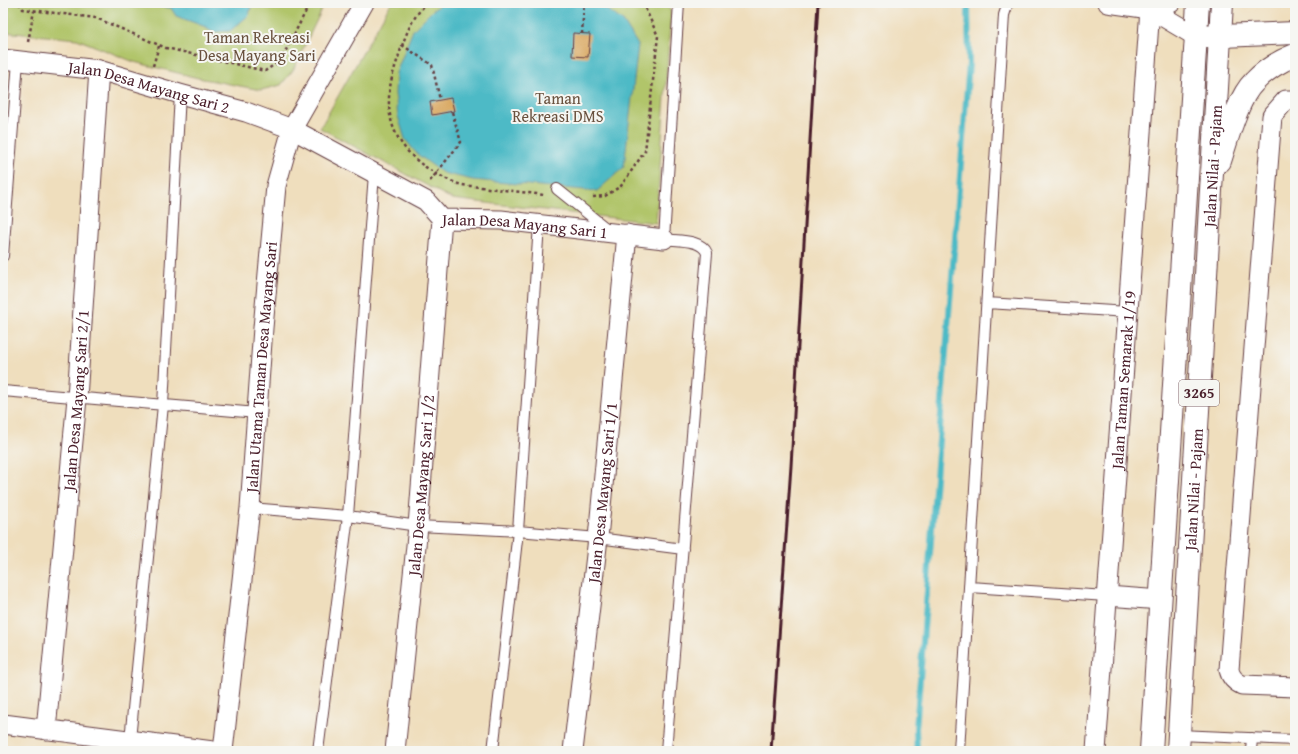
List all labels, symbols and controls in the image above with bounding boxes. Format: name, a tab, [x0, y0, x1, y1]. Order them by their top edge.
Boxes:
park label: Taman Rekreasi Desa Mayang Sari	[198, 25, 316, 67]
street label: Jalan Desa Mayang Sari 2	[65, 54, 232, 119]
park label: Taman Rekreasi DMS	[512, 86, 604, 128]
street label: Jalan Nilai - Pajam	[1197, 104, 1228, 230]
street label: Jalan Desa Mayang Sari 1	[440, 207, 609, 244]
street label: Jalan Utama Taman Desa Mayang Sari	[239, 240, 283, 495]
street label: Jalan Taman Semarak 1/19	[1104, 290, 1141, 472]
street label: Jalan Desa Mayang Sari 2/1	[56, 309, 95, 494]
road number: 3265	[1179, 380, 1219, 406]
street label: Jalan Desa Mayang Sari 1/2	[401, 394, 440, 579]
street label: Jalan Desa Mayang Sari 1/1	[581, 401, 623, 586]
street label: Jalan Nilai - Pajam	[1178, 428, 1209, 553]

